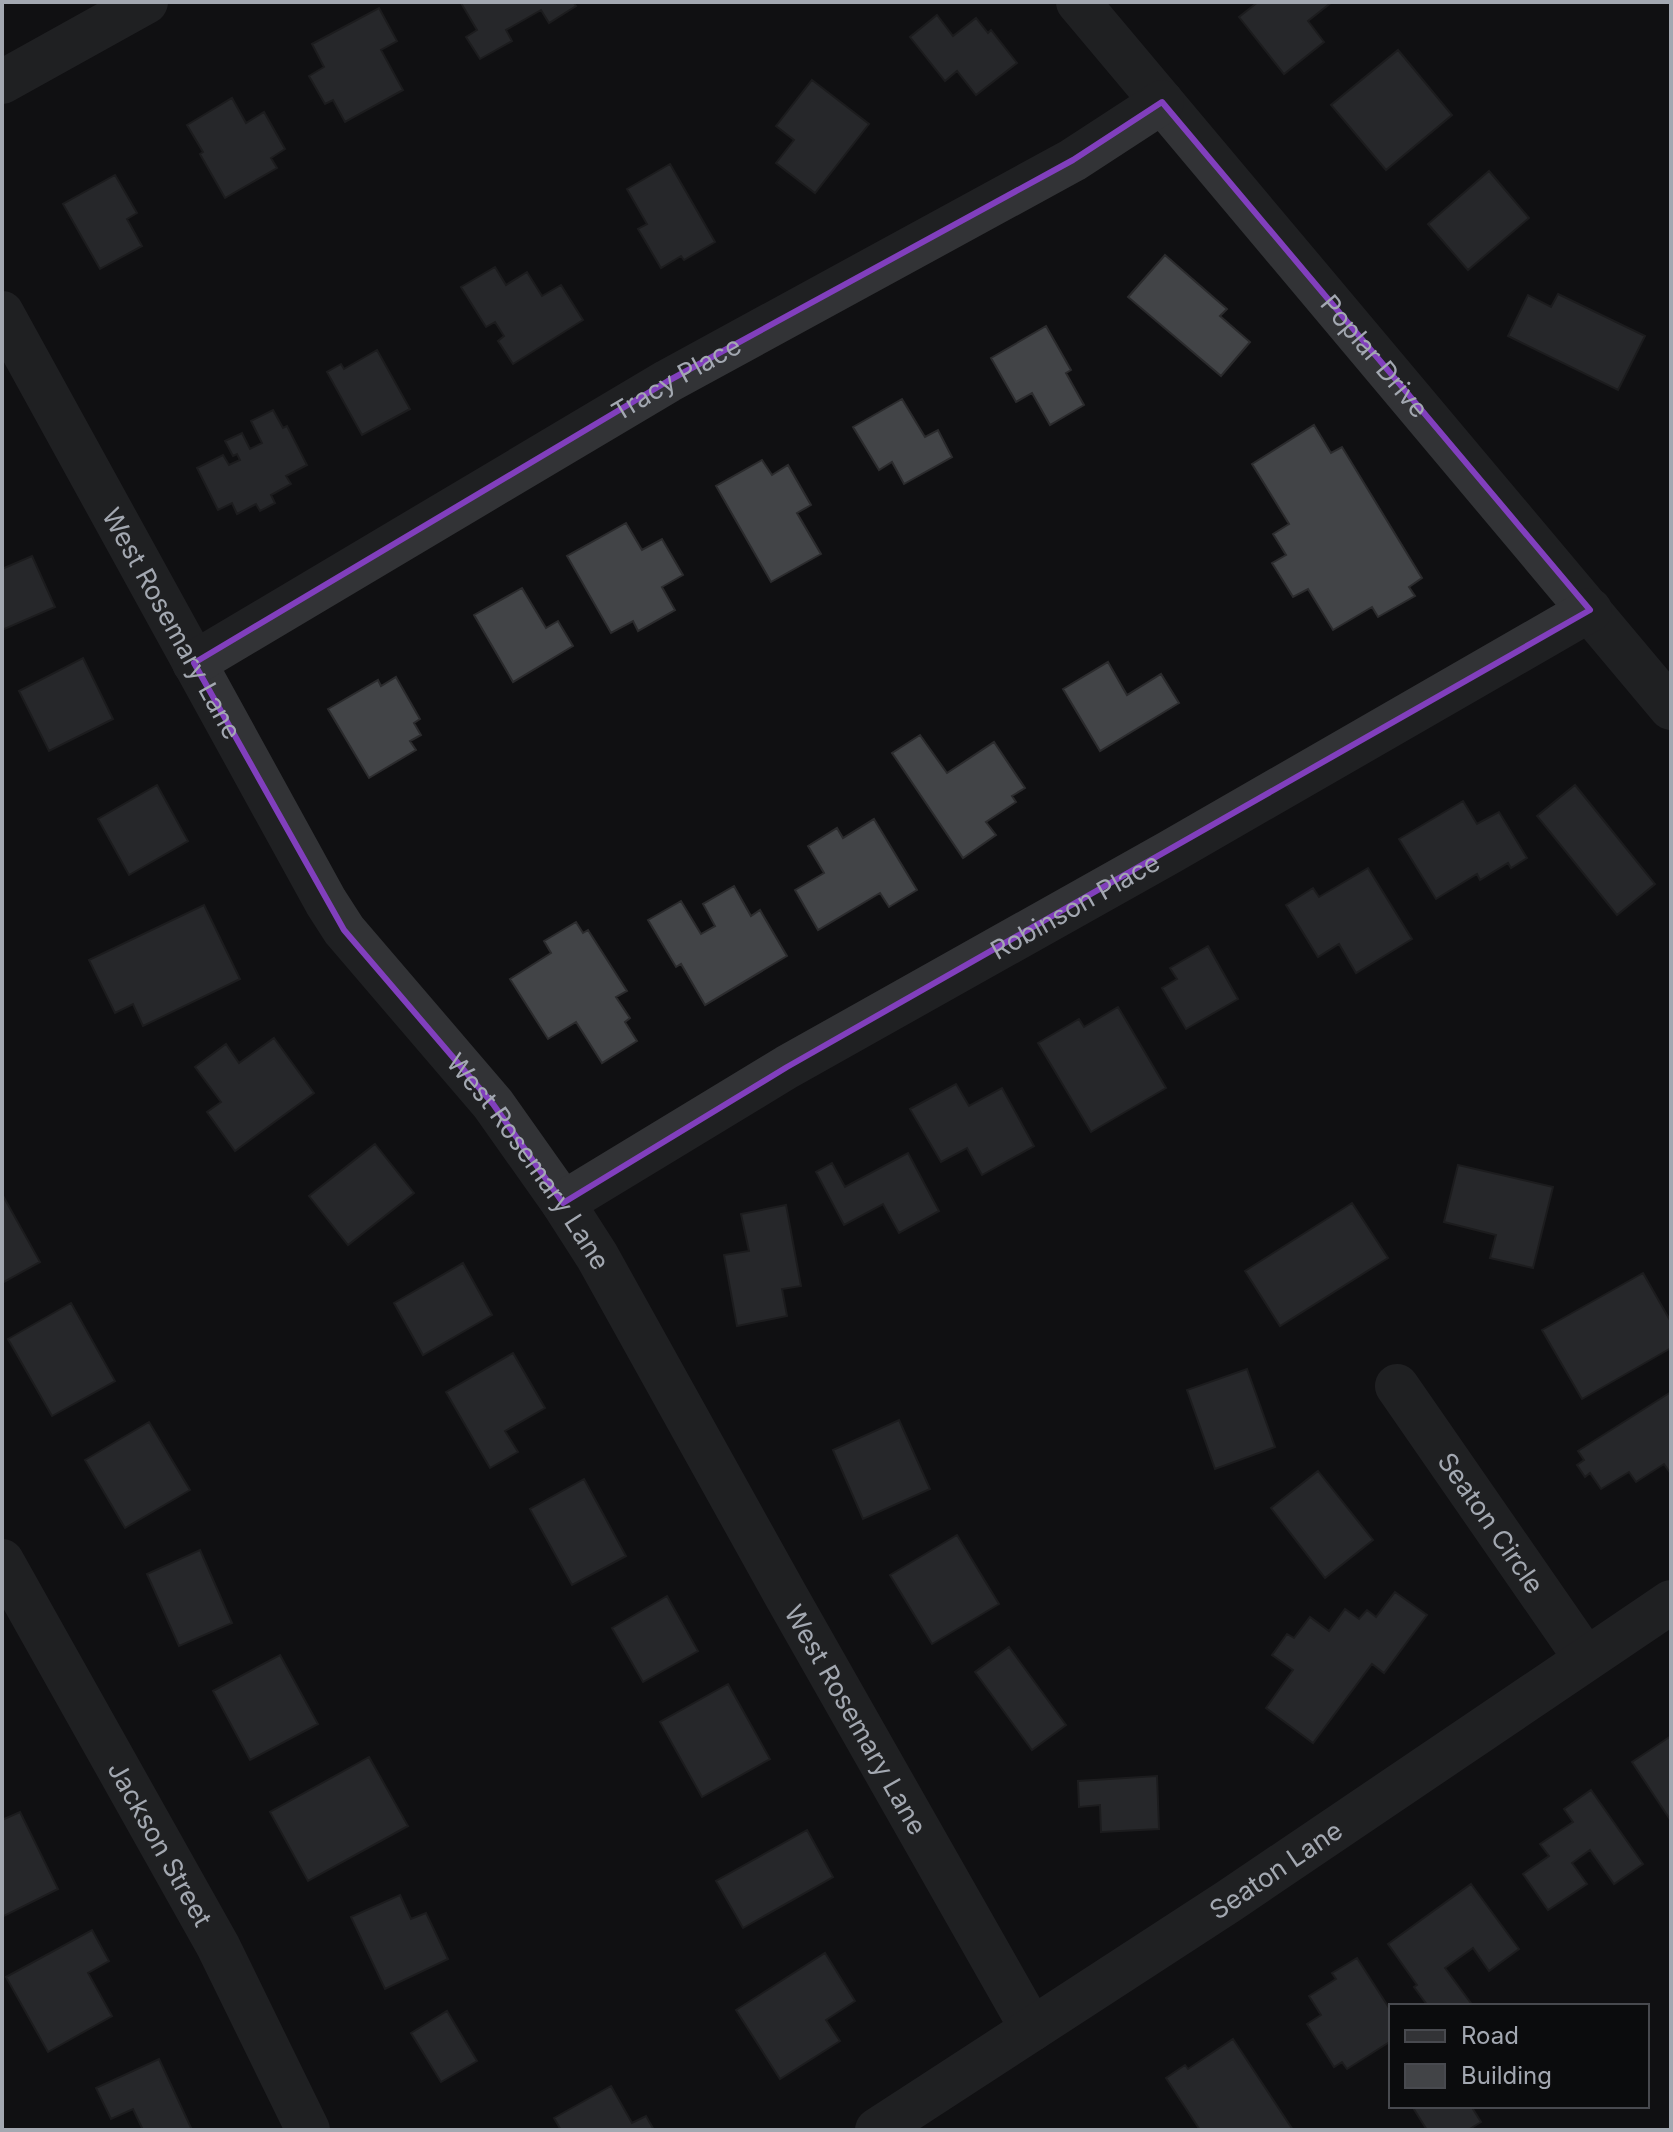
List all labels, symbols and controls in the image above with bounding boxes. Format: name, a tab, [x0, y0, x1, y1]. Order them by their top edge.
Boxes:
street label: Poplar Drive	[1315, 288, 1435, 423]
street label: Tracy Place	[606, 329, 746, 427]
street label: West Rosemary Lane	[97, 502, 249, 744]
street label: Robinson Place	[985, 846, 1165, 965]
street label: West Rosemary Lane	[441, 1047, 617, 1275]
street label: Seaton Circle	[1432, 1446, 1551, 1599]
street label: West Rosemary Lane	[779, 1599, 934, 1840]
street label: Jackson Street	[102, 1756, 219, 1931]
street label: Seaton Lane	[1203, 1814, 1348, 1925]
legend	[1389, 2004, 1649, 2108]
text: Road	[1461, 2021, 1519, 2050]
text: Building	[1461, 2061, 1552, 2090]

